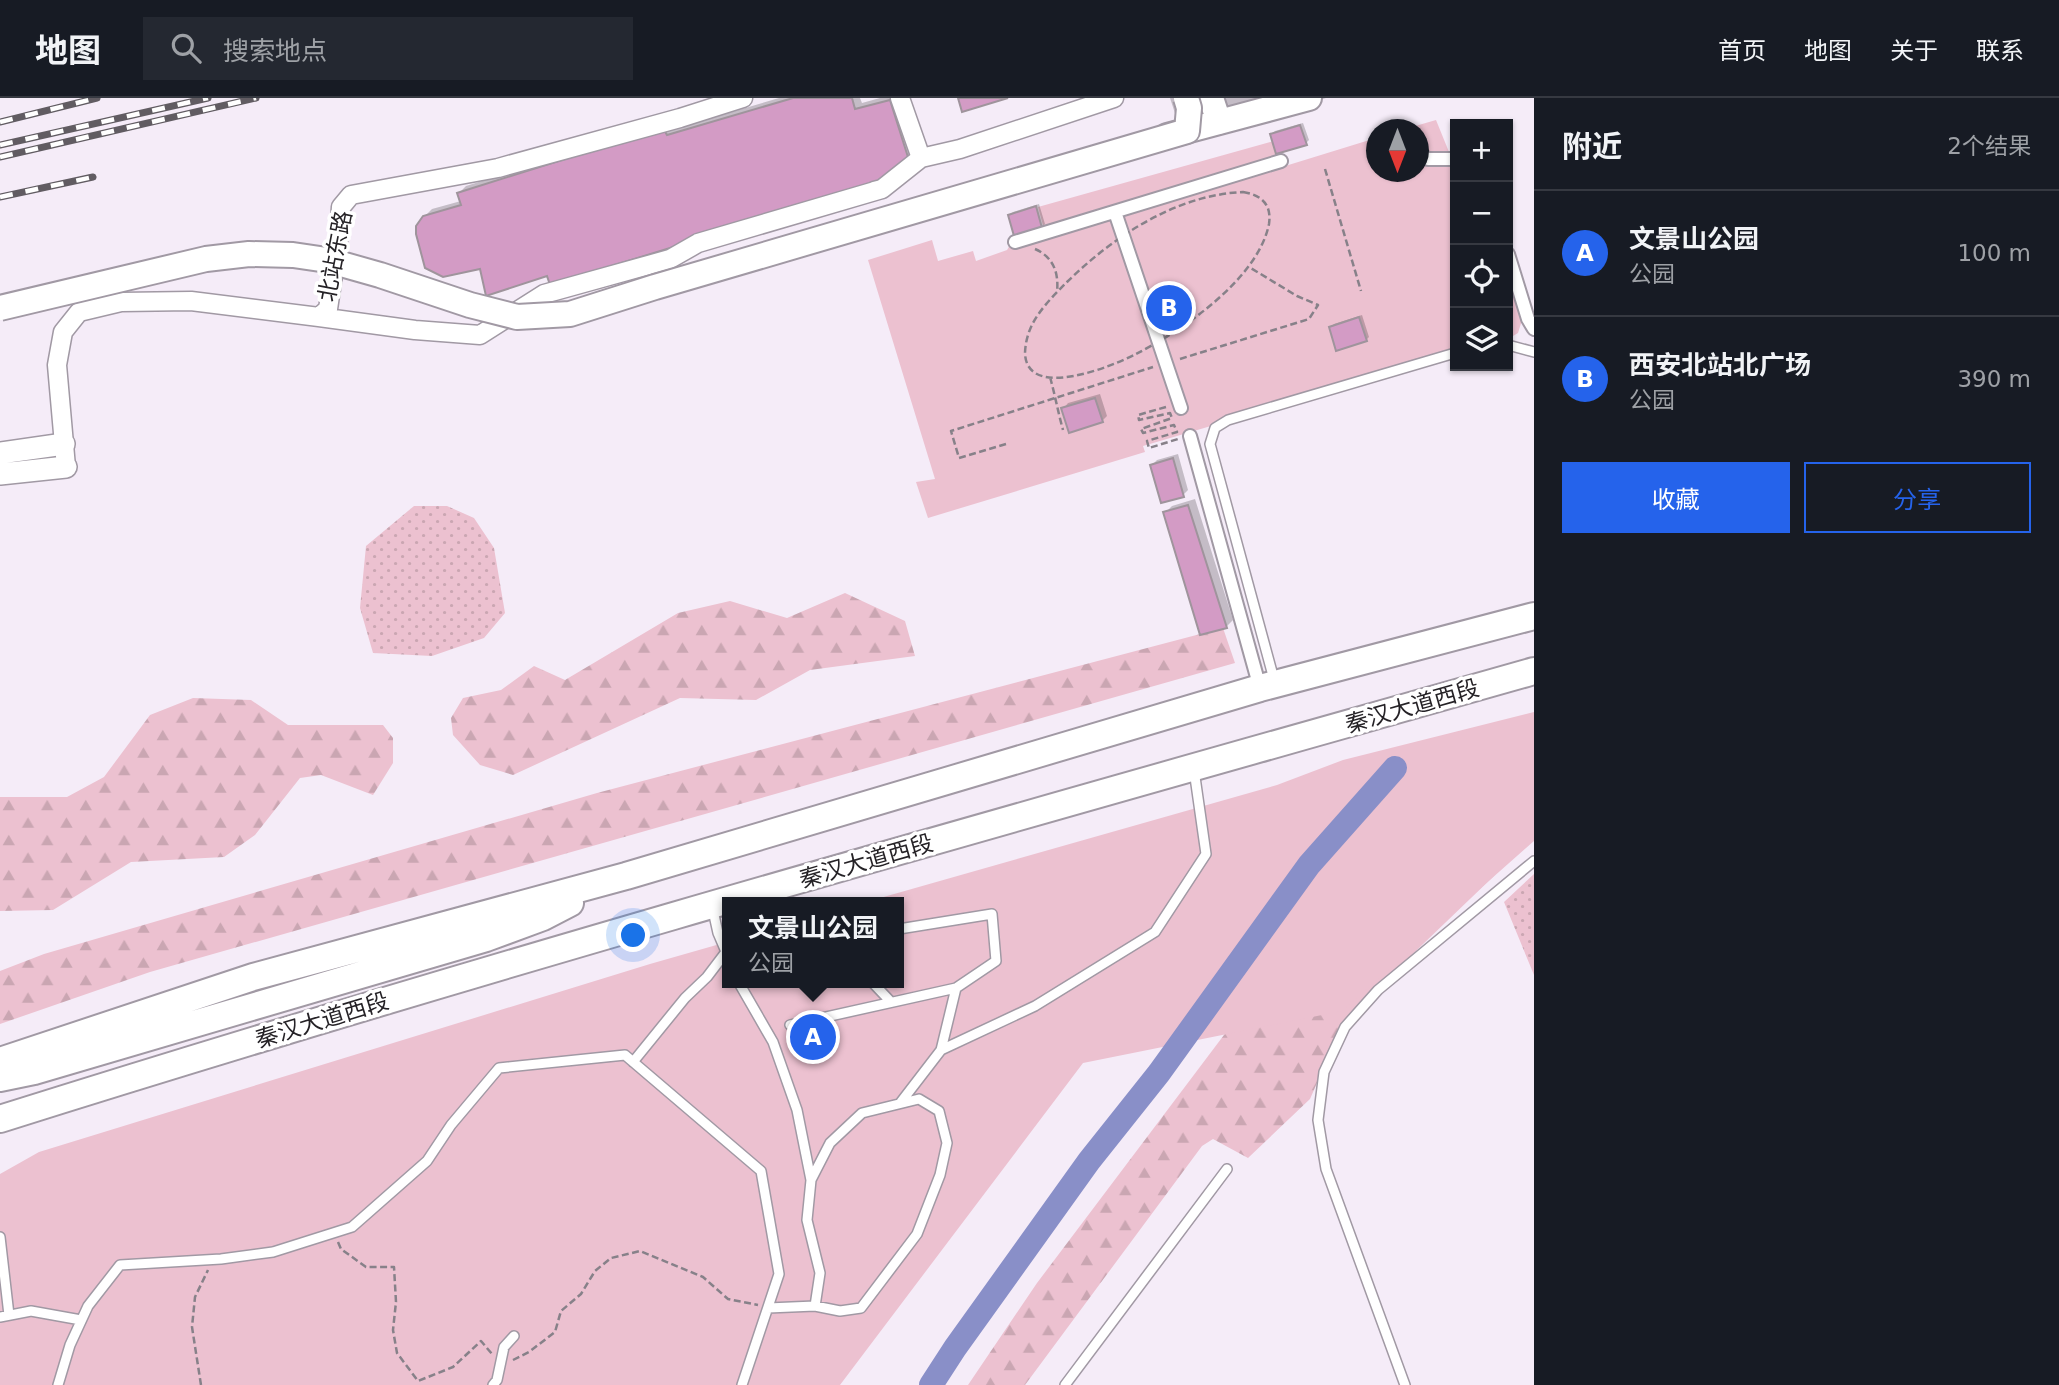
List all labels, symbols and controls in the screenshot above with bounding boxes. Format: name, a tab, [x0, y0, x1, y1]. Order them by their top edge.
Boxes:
search box	[143, 17, 633, 80]
icon: search	[167, 29, 205, 67]
text: 地图	[35, 31, 101, 70]
text: 搜索地点	[223, 36, 327, 66]
text: 首页	[1718, 37, 1766, 65]
text: 地图	[1804, 37, 1852, 65]
text: 关于	[1890, 37, 1938, 65]
text: 联系	[1976, 37, 2024, 65]
north arrow	[1366, 119, 1429, 182]
map controls	[1450, 119, 1513, 371]
button: +	[1450, 119, 1513, 182]
text: 附近	[1562, 129, 1622, 164]
text: 2个结果	[1947, 133, 2031, 159]
button: −	[1450, 182, 1513, 245]
street label: 北站东路	[313, 208, 357, 304]
text: 文景山公园	[1629, 224, 1759, 254]
text: A	[1576, 240, 1594, 266]
text: 100 m	[1957, 240, 2031, 266]
button: locate	[1450, 245, 1513, 308]
text: 公园	[1629, 261, 1675, 287]
pin: B	[1146, 282, 1192, 334]
button: layers	[1450, 308, 1513, 371]
text: 西安北站北广场	[1629, 350, 1811, 380]
text: B	[1576, 366, 1594, 392]
text: 390 m	[1957, 366, 2031, 392]
text: 公园	[1629, 387, 1675, 413]
button: 收藏	[1562, 462, 1790, 533]
button: 分享	[1804, 462, 2031, 533]
street label: 秦汉大道西段	[1342, 674, 1482, 738]
street label: 秦汉大道西段	[796, 829, 936, 893]
popup	[722, 897, 904, 988]
text: 文景山公园	[748, 913, 878, 943]
your location	[616, 918, 650, 952]
text: 公园	[748, 950, 794, 976]
street label: 秦汉大道西段	[252, 987, 392, 1053]
pin: A	[790, 1011, 836, 1063]

